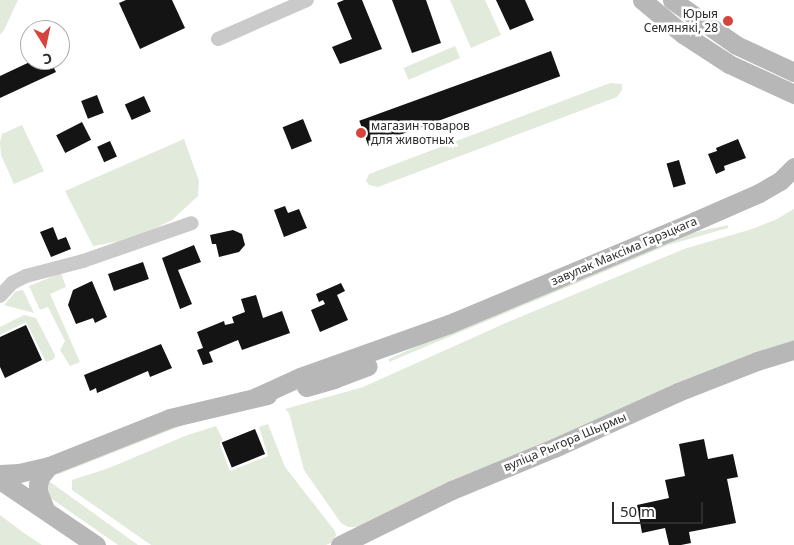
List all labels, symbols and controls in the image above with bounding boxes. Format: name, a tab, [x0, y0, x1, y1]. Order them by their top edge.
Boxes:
place label: Юрыя Семянякі, 28	[644, 7, 718, 35]
marker: Юрыя Семянякі, 28	[722, 15, 734, 27]
north arrow	[20, 20, 70, 70]
text: С	[41, 49, 54, 69]
place label: магазин товаров для животных	[371, 119, 470, 147]
marker: магазин товаров для животных	[355, 127, 367, 139]
street label: завулак Максіма Гарэцкага	[549, 214, 699, 288]
street label: вуліца Рыгора Шырмы	[501, 410, 629, 474]
scale bar	[614, 492, 705, 524]
text: 50 m	[620, 501, 655, 521]

